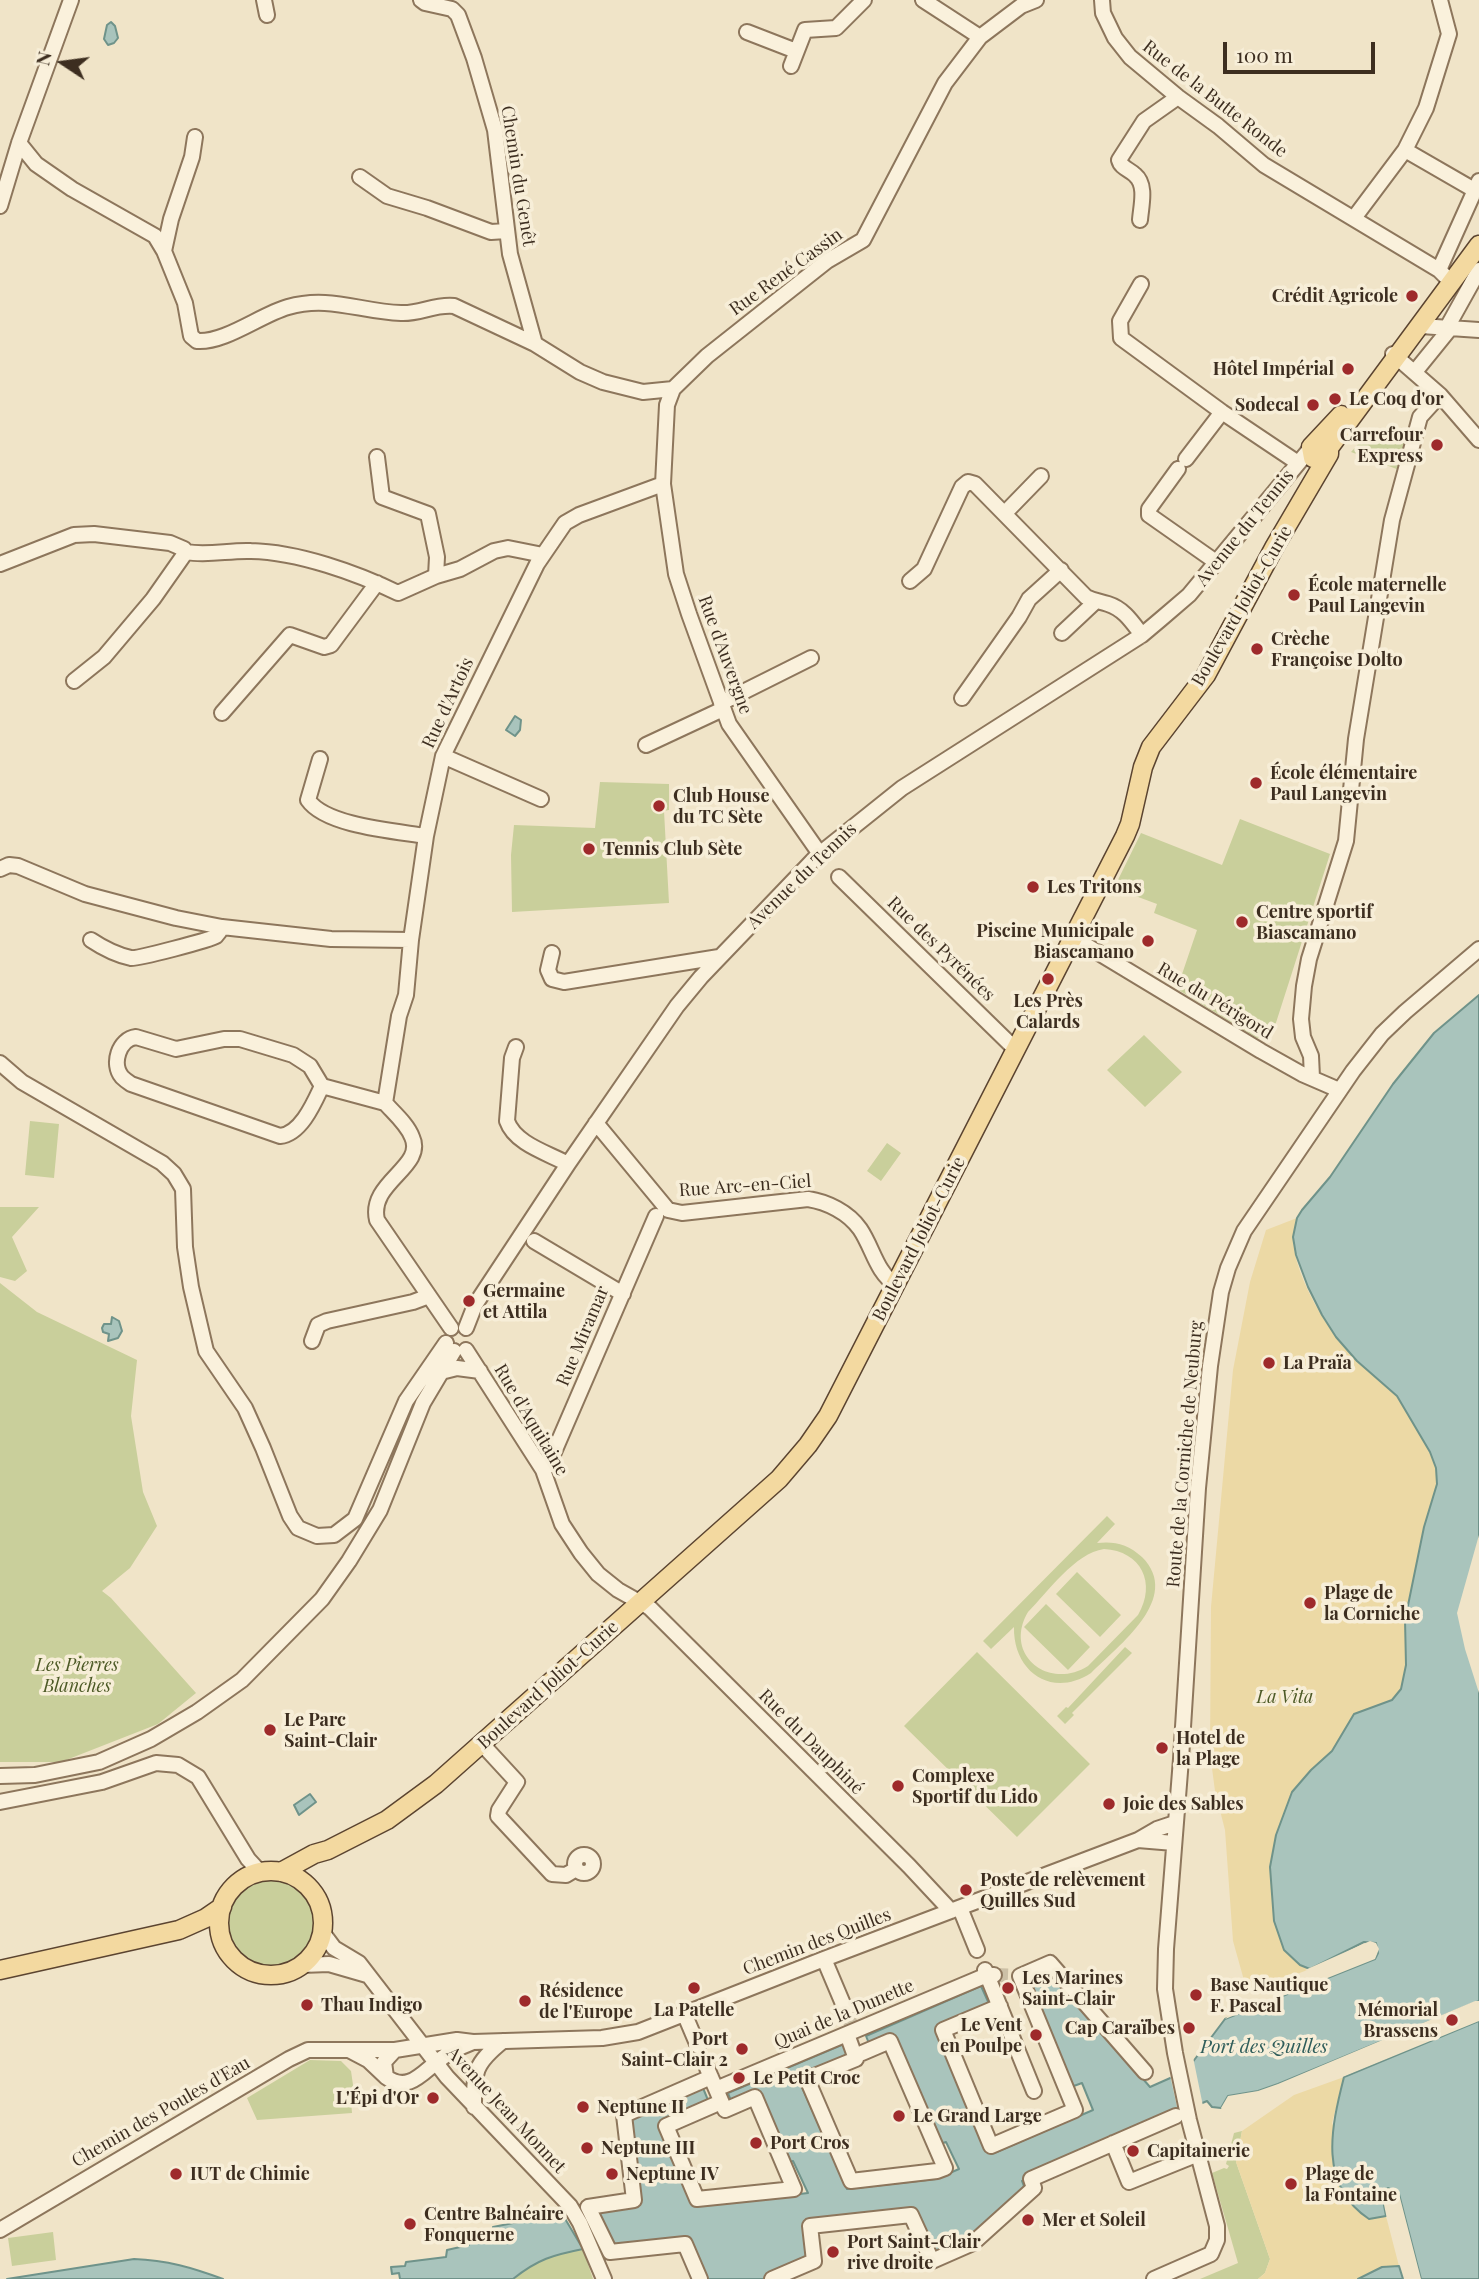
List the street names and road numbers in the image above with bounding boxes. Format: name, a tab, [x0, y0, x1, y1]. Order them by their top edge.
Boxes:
street label: Rue de la Butte Ronde	[1138, 36, 1292, 162]
street label: Chemin du Genêt	[496, 104, 540, 248]
street label: Rue René Cassin	[725, 224, 847, 320]
street label: Avenue du Tennis	[1191, 465, 1299, 591]
street label: Boulevard Joliot-Curie	[1187, 522, 1297, 690]
street label: Rue d'Auvergne	[693, 593, 757, 717]
street label: Rue d'Artois	[418, 654, 478, 752]
street label: Avenue du Tennis	[743, 818, 861, 934]
street label: Rue des Pyrénées	[883, 892, 999, 1006]
street label: Rue du Périgord	[1153, 958, 1277, 1044]
street label: Boulevard Joliot-Curie	[868, 1153, 970, 1325]
street label: Rue Arc-en-Ciel	[678, 1171, 812, 1201]
street label: Rue Miramar	[552, 1283, 614, 1389]
street label: Route de la Corniche de Neuburg	[1163, 1320, 1207, 1588]
street label: Rue d'Aquitaine	[489, 1360, 573, 1480]
street label: Boulevard Joliot-Curie	[473, 1616, 623, 1754]
street label: Rue du Dauphiné	[754, 1685, 868, 1799]
street label: Chemin des Quilles	[740, 1904, 894, 1980]
street label: Quai de la Dunette	[771, 1975, 917, 2053]
street label: Avenue Jean Monnet	[442, 2042, 570, 2178]
street label: Chemin des Poules d'Eau	[68, 2052, 254, 2172]

